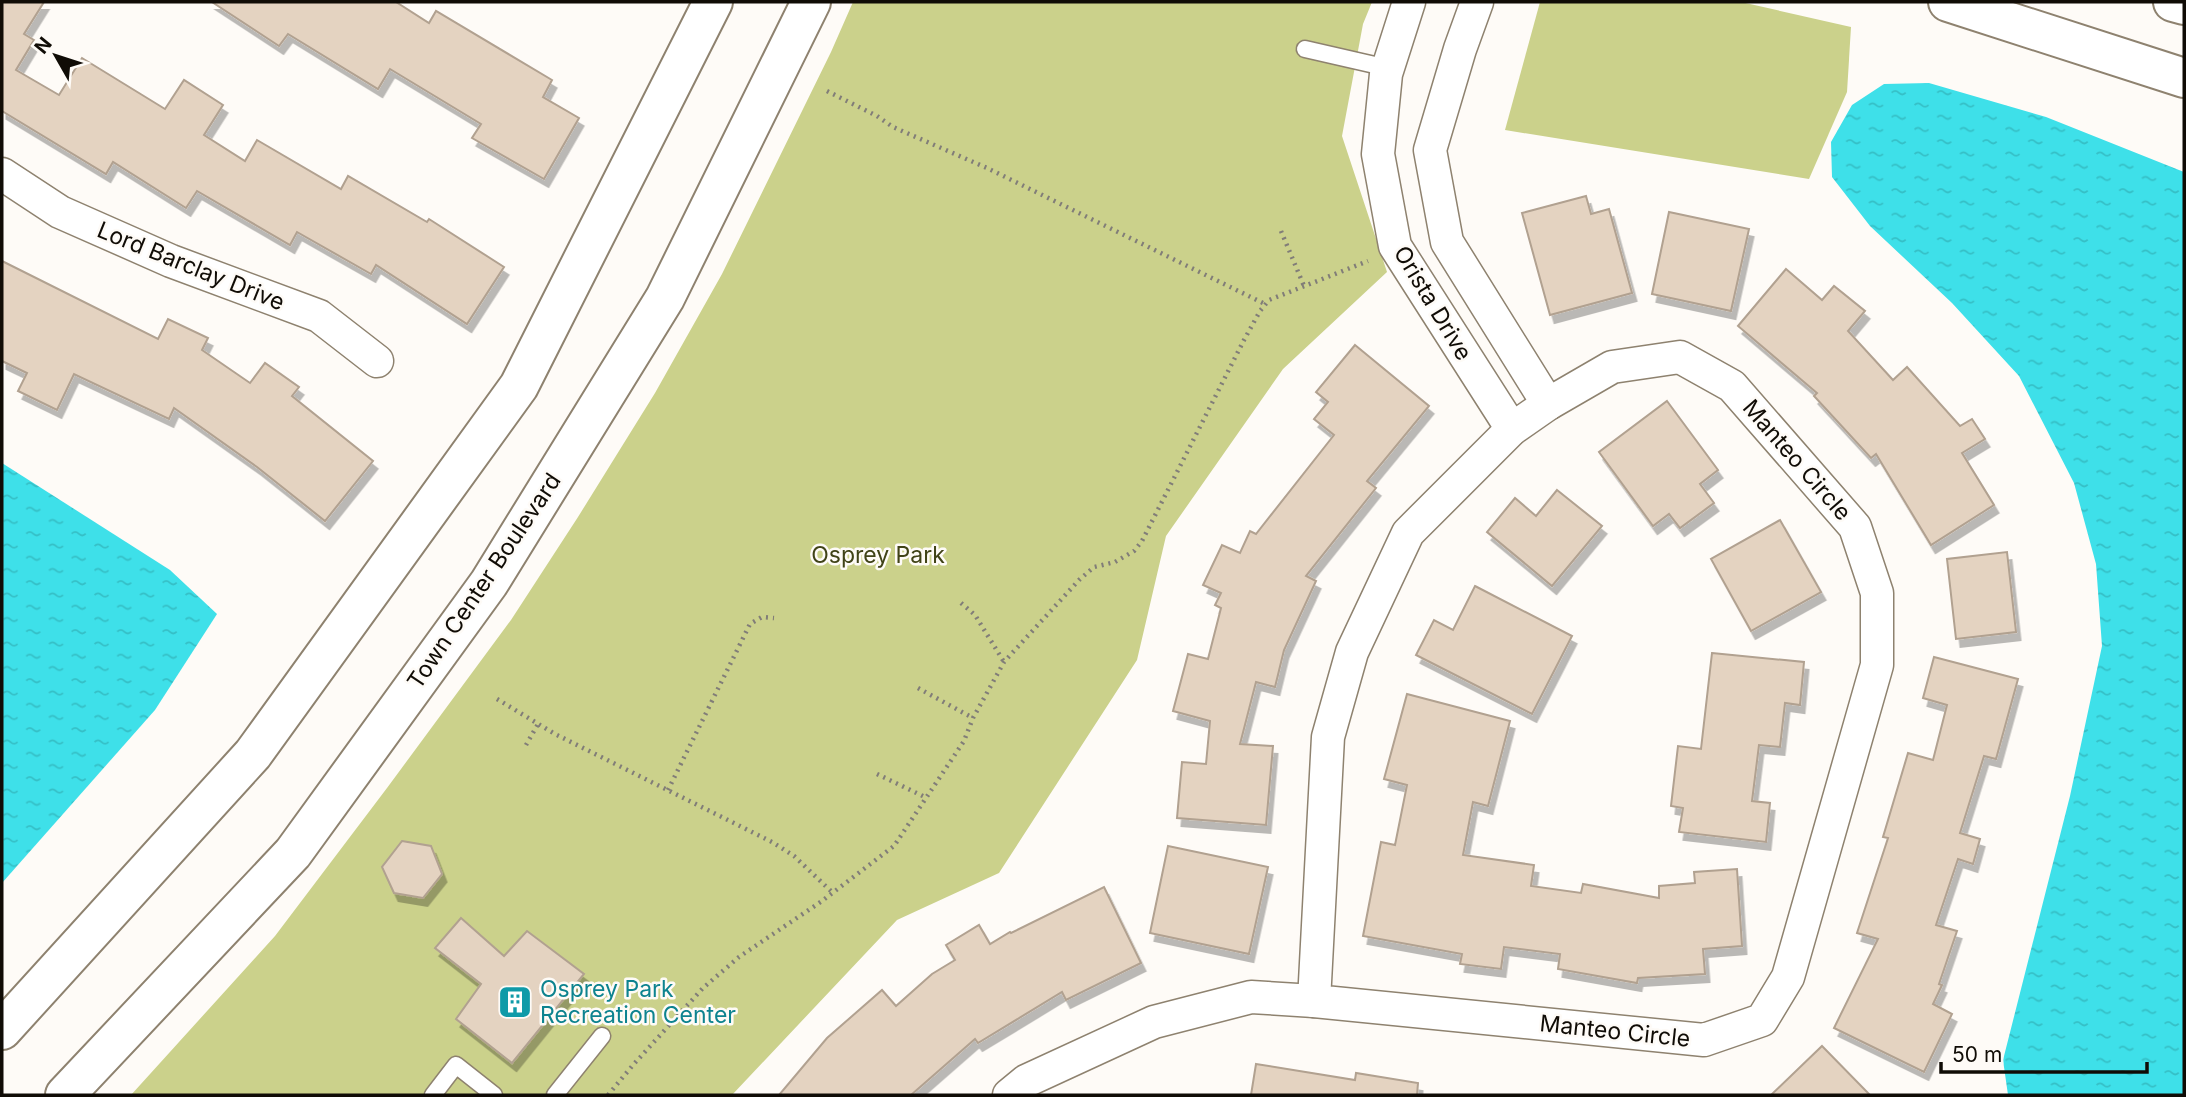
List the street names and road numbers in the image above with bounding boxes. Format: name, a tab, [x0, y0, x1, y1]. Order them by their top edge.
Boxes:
street label: Lord Barclay Drive	[93, 216, 289, 316]
street label: Orista Drive	[1388, 241, 1478, 365]
street label: Manteo Circle	[1737, 394, 1857, 526]
street label: Town Center Boulevard	[401, 468, 567, 694]
street label: Manteo Circle	[1538, 1009, 1692, 1053]

